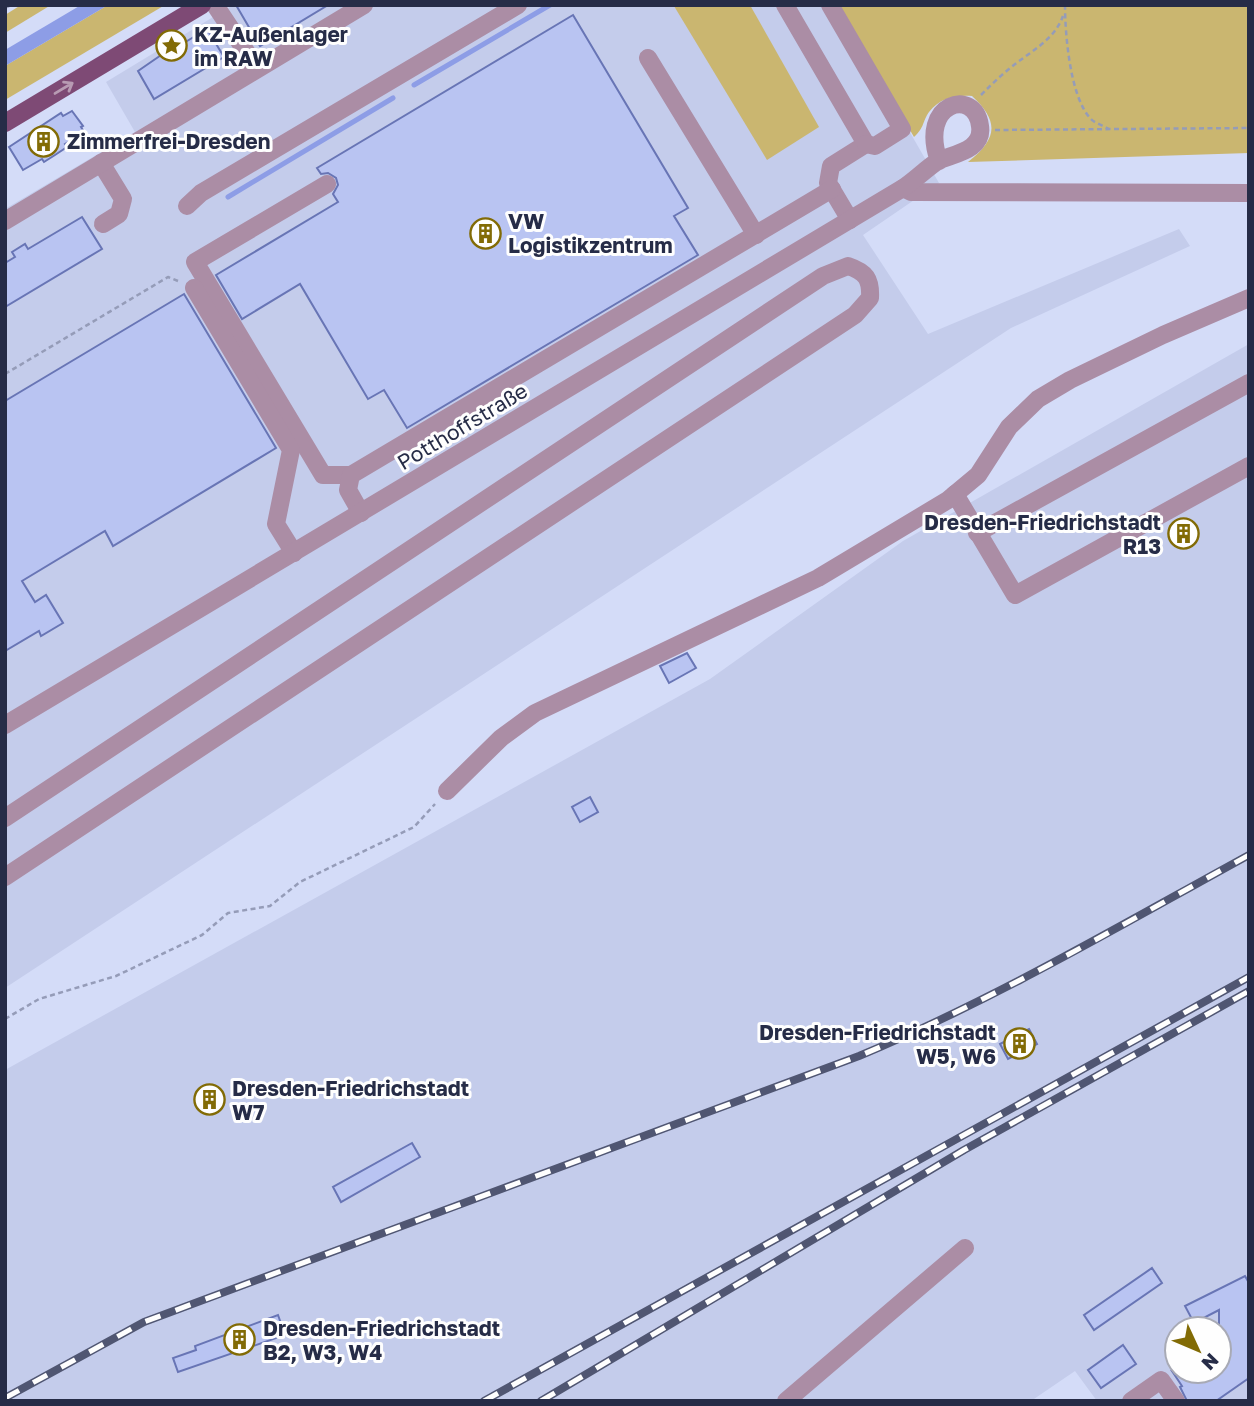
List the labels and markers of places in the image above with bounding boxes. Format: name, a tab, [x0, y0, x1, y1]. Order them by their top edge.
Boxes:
place label: KZ-Außenlager im RAW	[194, 21, 348, 71]
place icon: KZ-Außenlager im RAW	[154, 29, 188, 63]
building icon: Zimmerfrei-Dresden	[27, 124, 61, 158]
place label: Zimmerfrei-Dresden	[67, 128, 270, 154]
place label: VW Logistikzentrum	[508, 208, 673, 258]
building icon: VW Logistikzentrum	[468, 216, 502, 250]
place label: Dresden-Friedrichstadt R13	[924, 509, 1161, 559]
building icon: Dresden-Friedrichstadt R13	[1167, 517, 1201, 551]
place label: Dresden-Friedrichstadt W5, W6	[759, 1019, 996, 1069]
building icon: Dresden-Friedrichstadt W5, W6	[1002, 1027, 1036, 1061]
place label: Dresden-Friedrichstadt W7	[232, 1075, 469, 1125]
building icon: Dresden-Friedrichstadt W7	[192, 1083, 226, 1117]
place label: Dresden-Friedrichstadt B2, W3, W4	[263, 1315, 500, 1365]
building icon: Dresden-Friedrichstadt B2, W3, W4	[223, 1323, 257, 1357]

